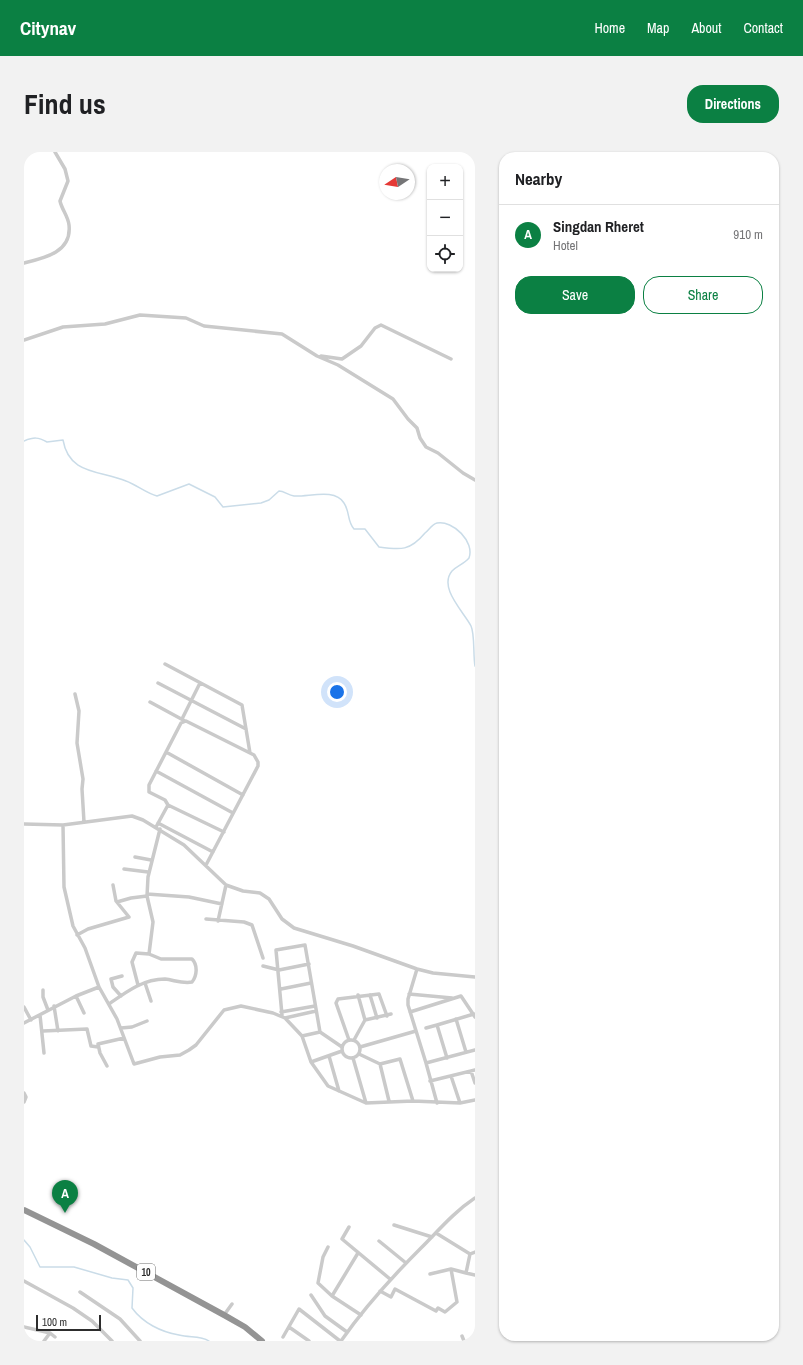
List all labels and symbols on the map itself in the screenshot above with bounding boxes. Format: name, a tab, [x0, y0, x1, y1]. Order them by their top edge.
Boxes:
north arrow	[379, 164, 415, 200]
your location	[327, 682, 347, 702]
pin: A	[52, 1180, 78, 1213]
road number: 10	[137, 1264, 155, 1280]
scale bar	[36, 1313, 101, 1332]

